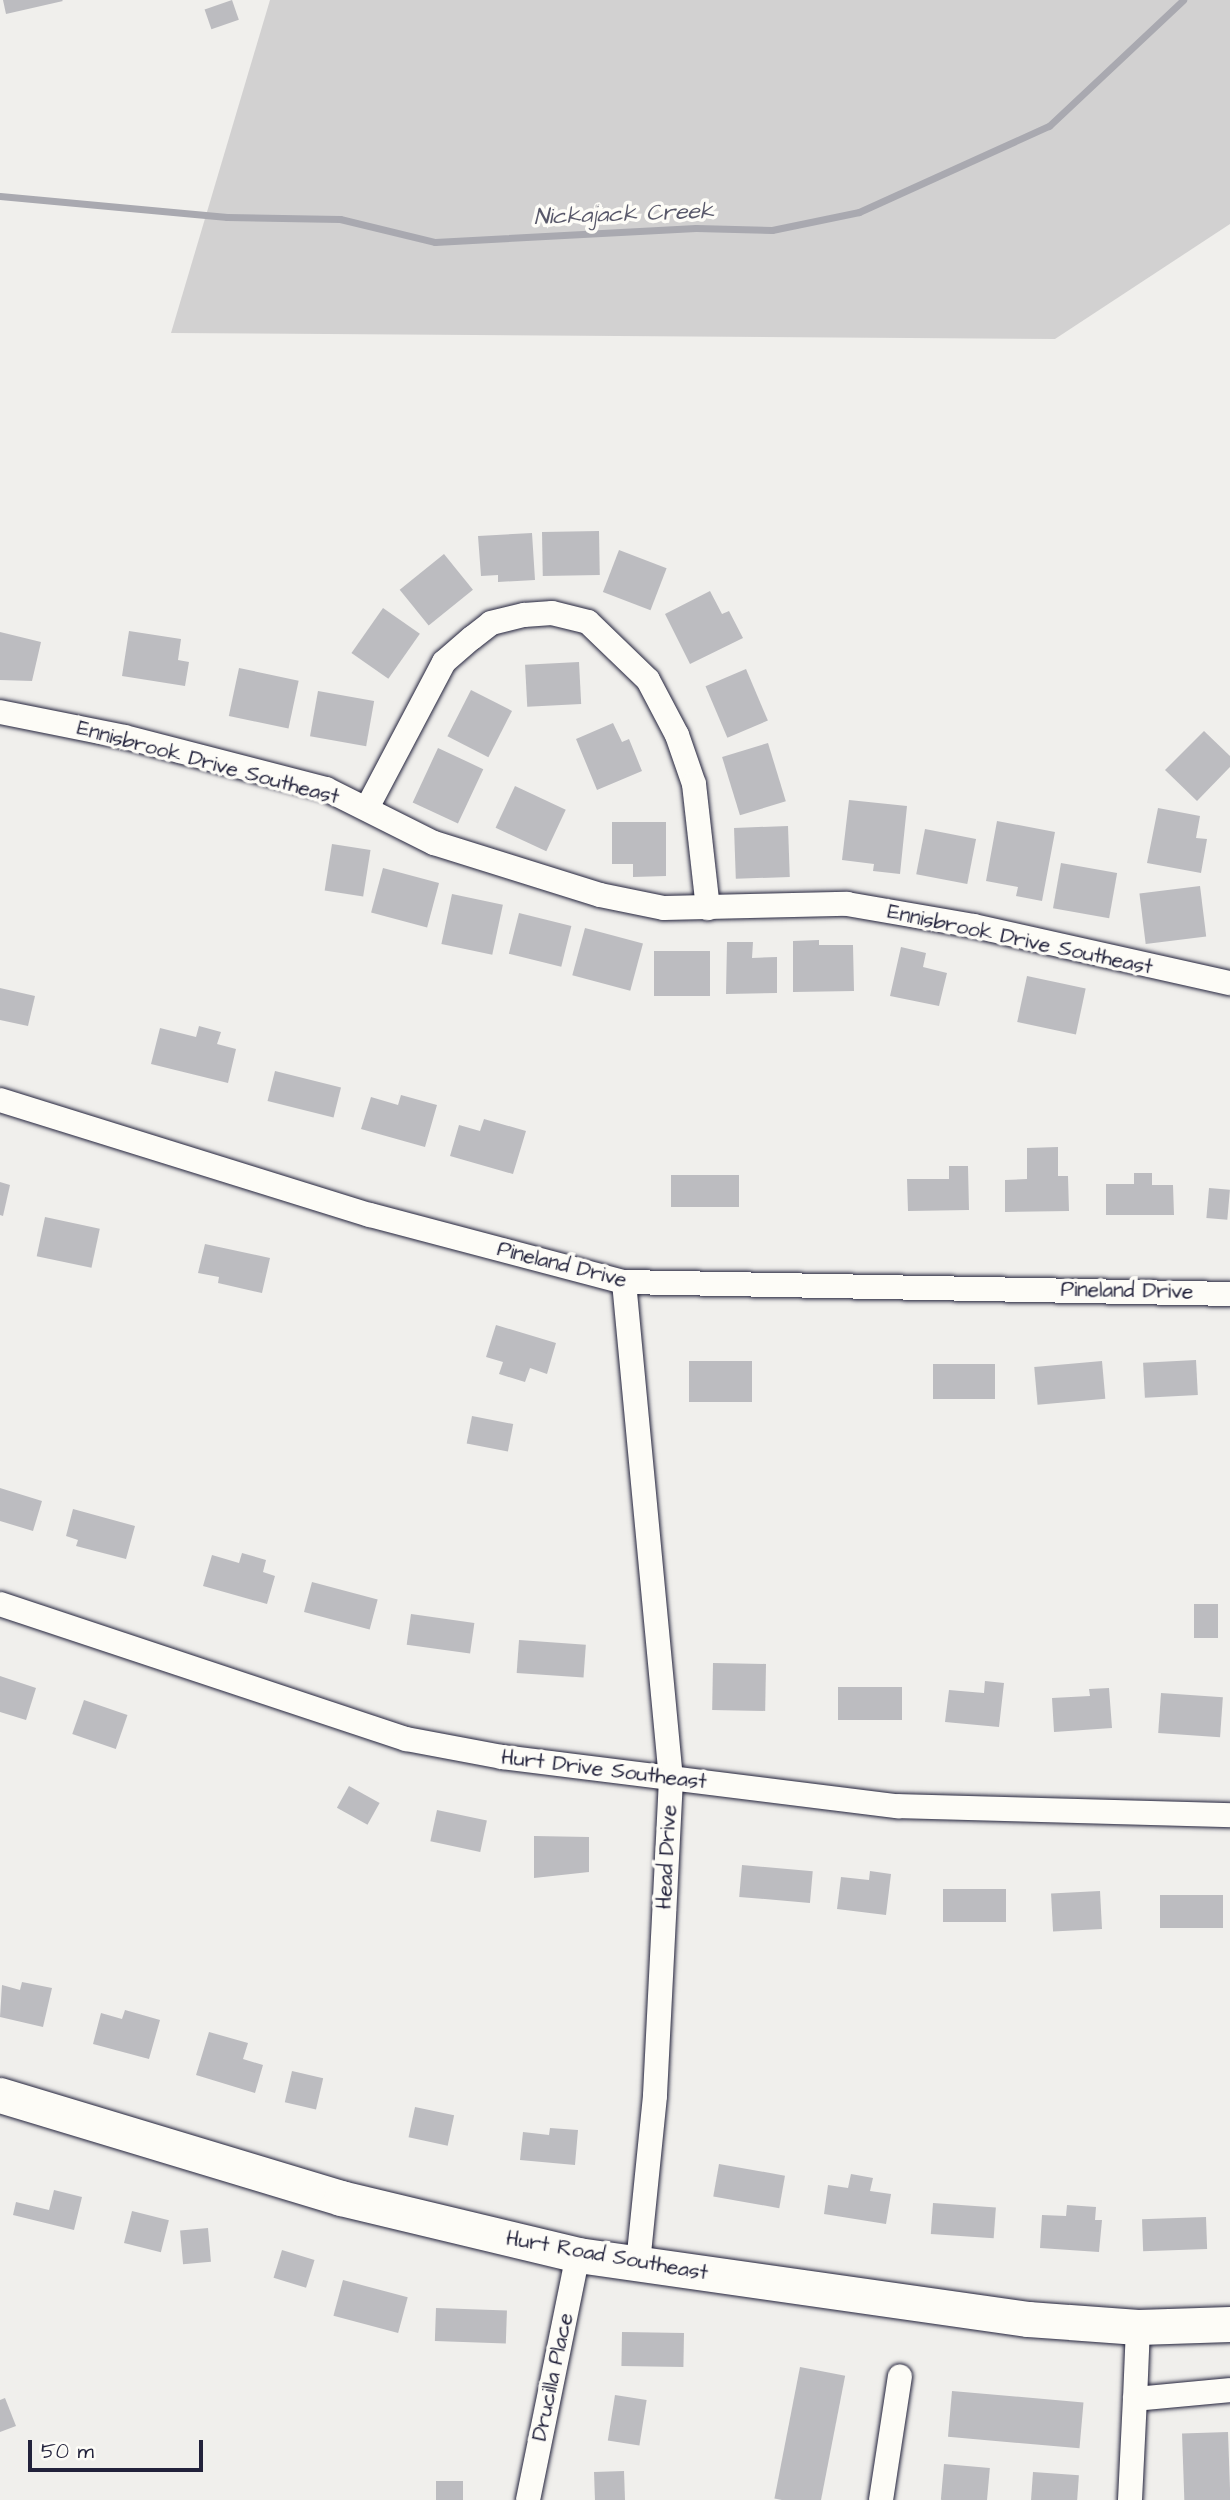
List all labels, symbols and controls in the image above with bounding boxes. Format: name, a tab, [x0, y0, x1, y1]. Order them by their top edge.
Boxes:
water label: Nickajack Creek	[534, 197, 714, 231]
street label: Ennisbrook Drive Southeast	[74, 716, 342, 810]
street label: Ennisbrook Drive Southeast	[885, 900, 1155, 980]
street label: Pineland Drive	[495, 1237, 629, 1293]
street label: Pineland Drive	[1060, 1277, 1194, 1305]
street label: Hurt Drive Southeast	[500, 1745, 708, 1795]
street label: Head Drive	[652, 1804, 682, 1910]
street label: Hurt Road Southeast	[504, 2226, 710, 2286]
street label: Drucilla Place	[527, 2311, 579, 2443]
scale bar	[32, 2426, 206, 2470]
text: 50 m	[41, 2437, 94, 2466]

